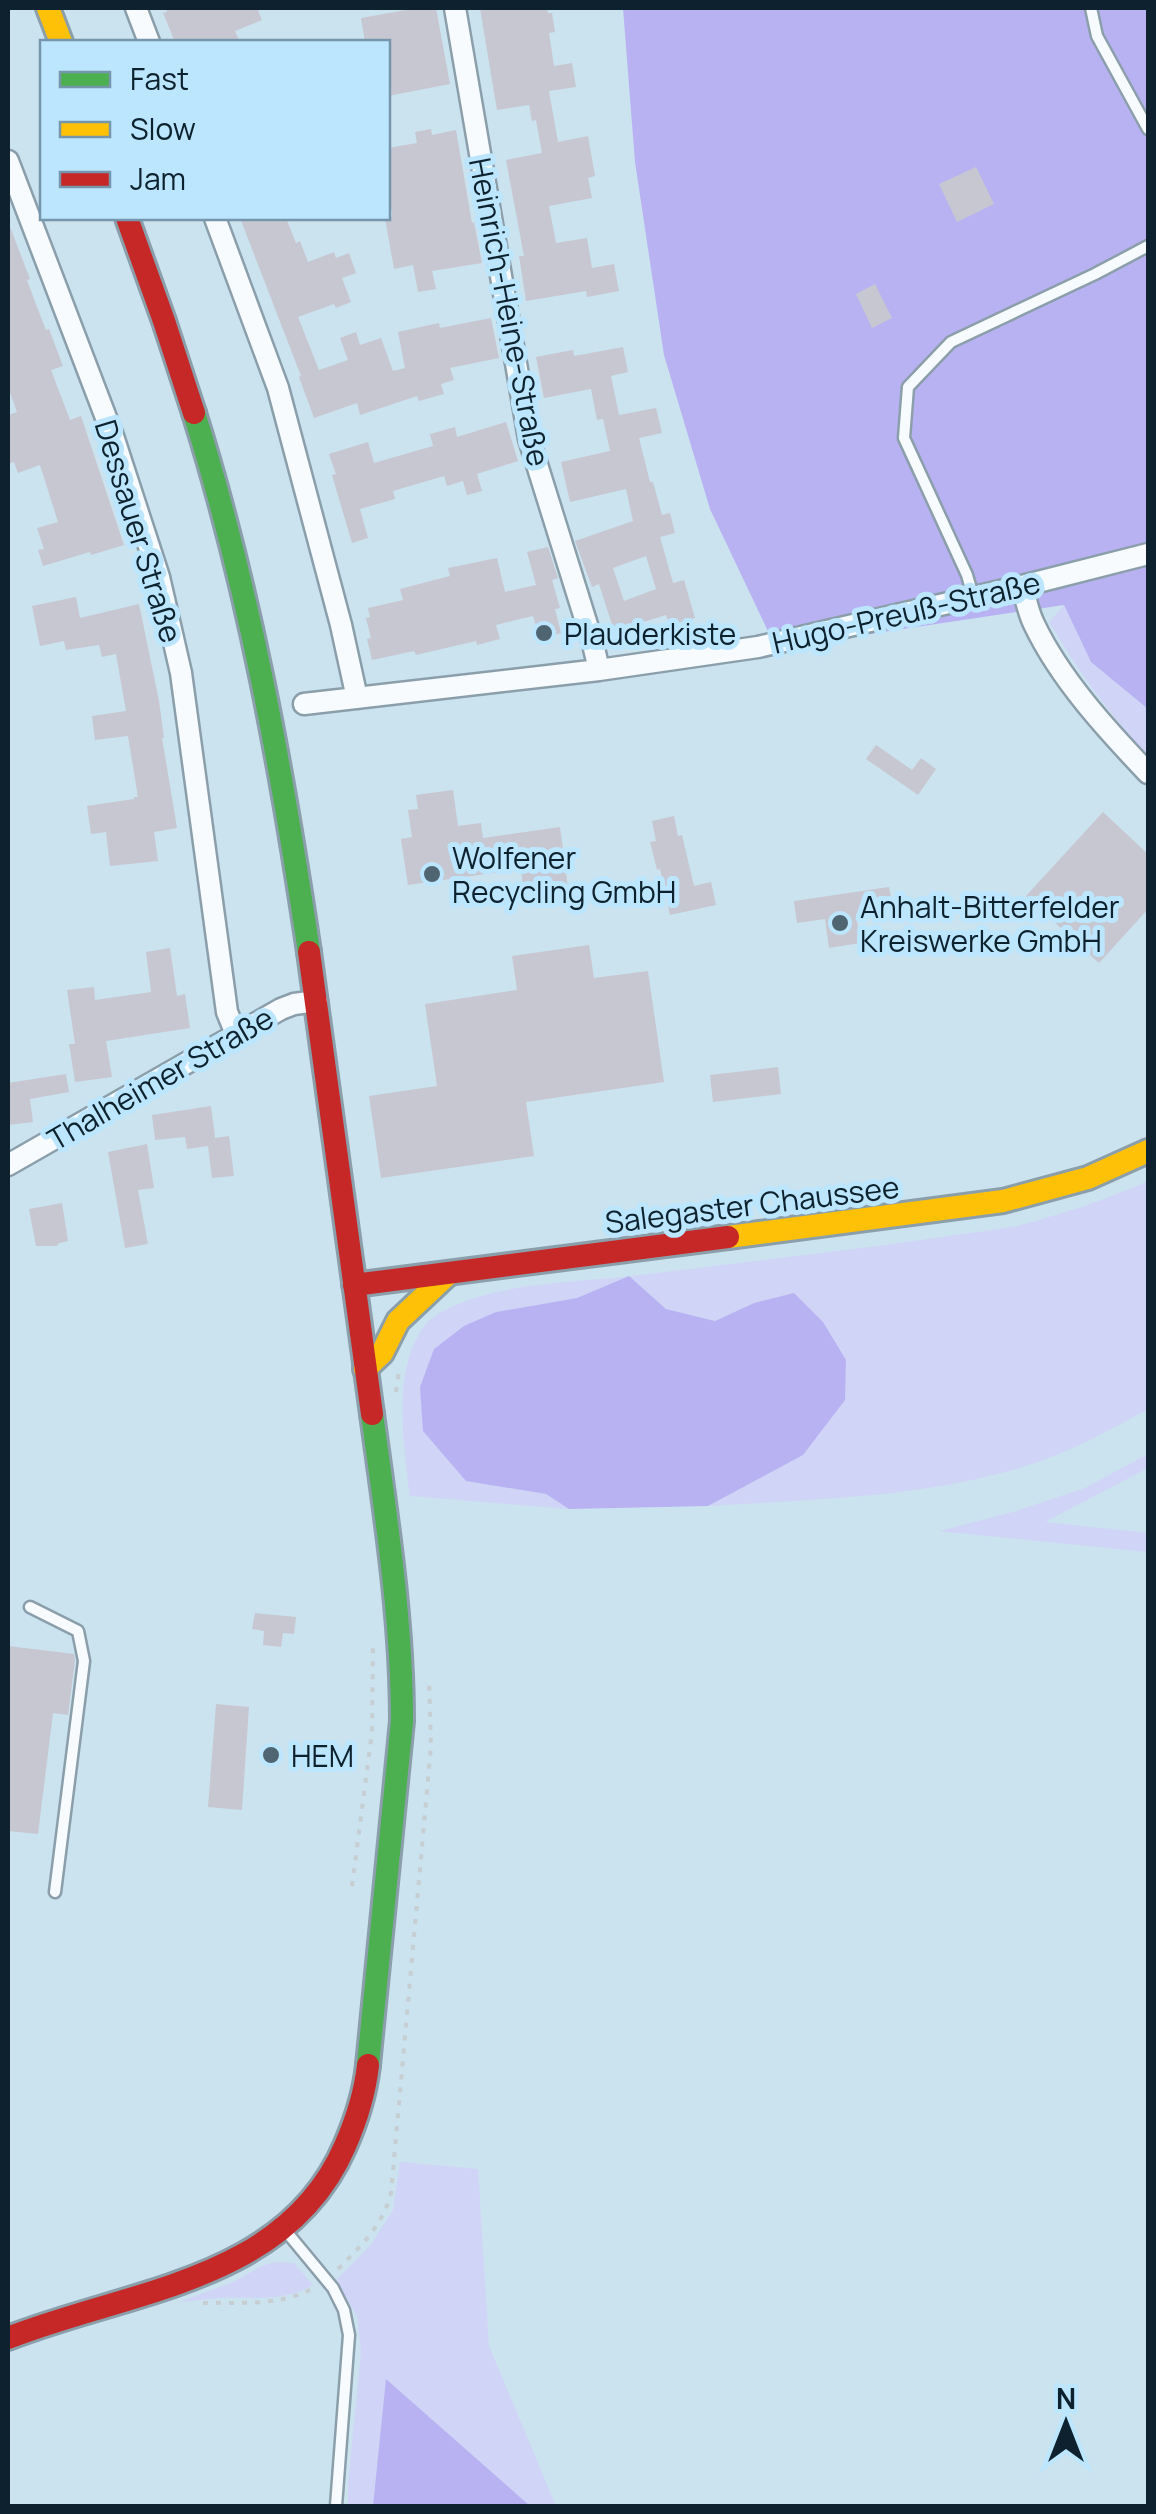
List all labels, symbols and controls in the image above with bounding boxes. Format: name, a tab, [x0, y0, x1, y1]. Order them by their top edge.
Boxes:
legend	[40, 40, 390, 220]
text: Fast	[130, 58, 189, 99]
text: Slow	[130, 108, 196, 149]
street label: Heinrich-Heine-Straße	[460, 154, 560, 470]
text: Jam	[130, 158, 186, 199]
street label: Dessauer Straße	[86, 415, 192, 647]
street label: Hugo-Preuß-Straße	[768, 561, 1044, 663]
place label: Plauderkiste	[564, 613, 736, 654]
marker: Plauderkiste	[533, 622, 555, 644]
place label: Wolfener Recycling GmbH	[452, 837, 676, 912]
marker: Wolfener Recycling GmbH	[421, 863, 443, 885]
place label: Anhalt-Bitterfelder Kreiswerke GmbH	[860, 886, 1120, 961]
marker: Anhalt-Bitterfelder Kreiswerke GmbH	[829, 912, 851, 934]
street label: Thalheimer Straße	[40, 997, 280, 1159]
street label: Salegaster Chaussee	[603, 1166, 901, 1242]
place label: HEM	[291, 1735, 354, 1776]
marker: HEM	[260, 1744, 282, 1766]
north arrow	[1016, 2374, 1116, 2474]
text: N	[1056, 2379, 1076, 2417]

